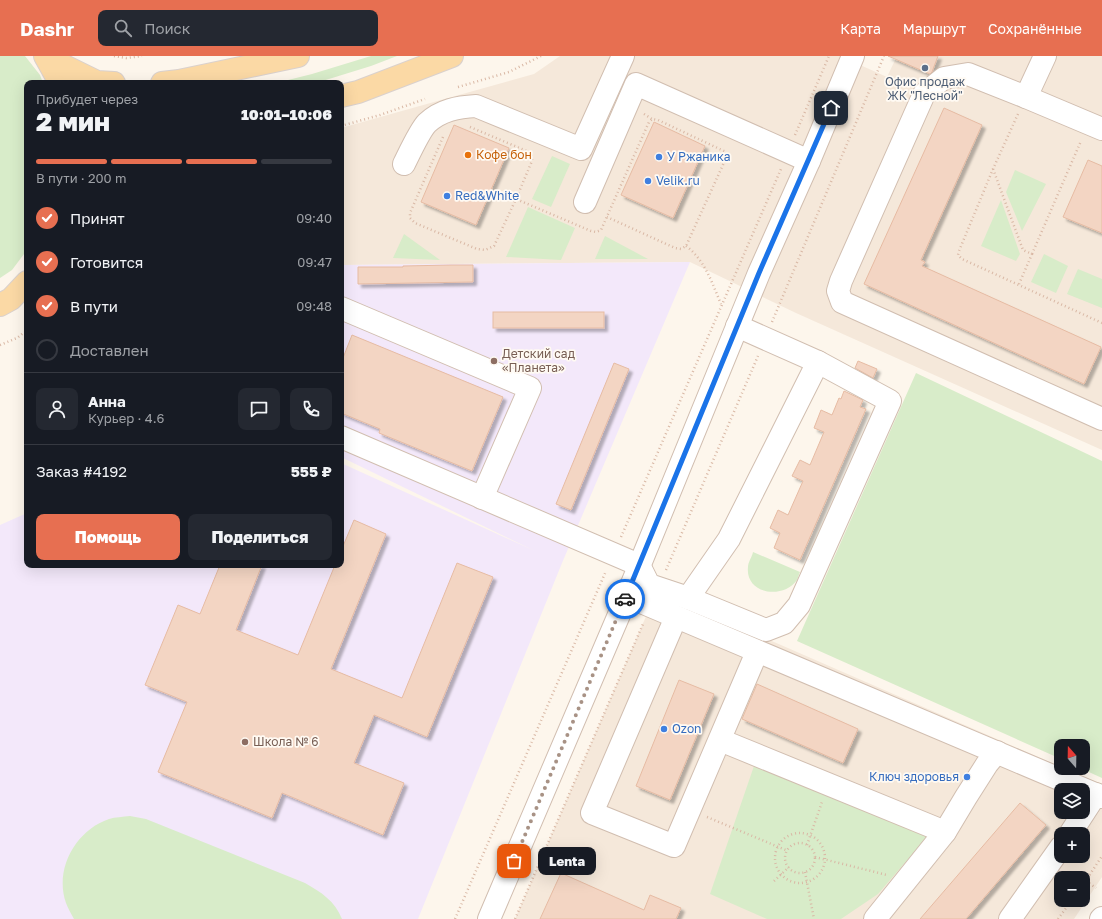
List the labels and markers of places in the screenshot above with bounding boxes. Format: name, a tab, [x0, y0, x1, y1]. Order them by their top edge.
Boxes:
marker: Офис продаж ЖК "Лесной"	[920, 63, 930, 73]
place label: Офис продаж ЖК "Лесной"	[885, 74, 965, 103]
pin	[814, 91, 848, 125]
place label: Кофе бон	[476, 147, 532, 162]
place label: У Ржаника	[667, 149, 730, 164]
marker: Кофе бон	[463, 150, 473, 160]
marker: У Ржаника	[654, 152, 664, 162]
place label: Velik.ru	[656, 173, 700, 188]
marker: Velik.ru	[643, 176, 653, 186]
place label: Red&White	[455, 188, 519, 203]
marker: Red&White	[442, 191, 452, 201]
place label: Детский сад «Планета»	[502, 346, 575, 375]
marker: Детский сад «Планета»	[489, 356, 499, 366]
place label: Ozon	[672, 721, 701, 736]
marker: Ozon	[659, 724, 669, 734]
place label: Школа № 6	[253, 734, 319, 749]
marker: Школа № 6	[240, 737, 250, 747]
place label: Ключ здоровья	[869, 769, 959, 784]
marker: Ключ здоровья	[962, 772, 972, 782]
pin	[497, 844, 531, 878]
callout: Lenta	[538, 847, 596, 875]

